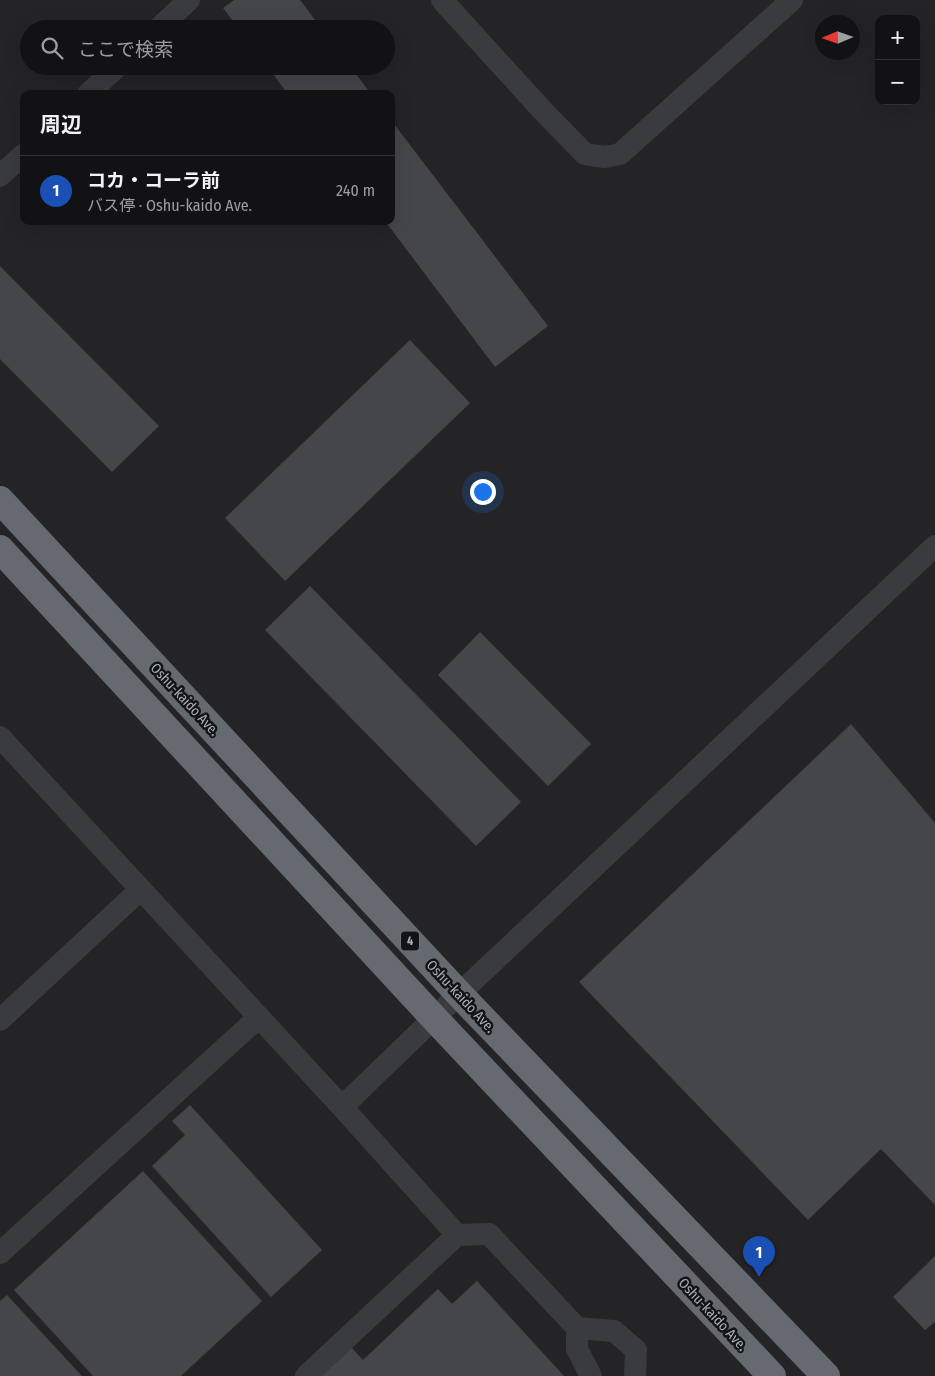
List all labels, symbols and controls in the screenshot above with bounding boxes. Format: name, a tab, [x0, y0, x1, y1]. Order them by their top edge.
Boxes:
north arrow	[815, 15, 860, 60]
map controls	[875, 15, 920, 105]
button: +	[875, 15, 920, 60]
search box	[20, 20, 395, 75]
icon: search	[38, 34, 66, 62]
text: ここで検索	[78, 38, 173, 61]
button: −	[875, 60, 920, 105]
text: 周辺	[40, 112, 82, 138]
text: コカ・コーラ前	[87, 169, 220, 192]
text: 1	[53, 181, 59, 200]
text: 240 m	[336, 181, 375, 200]
text: バス停 · Oshu-kaido Ave.	[87, 196, 252, 215]
your location	[470, 479, 496, 505]
street label: Oshu-kaido Ave.	[147, 660, 223, 739]
road number: 4	[401, 931, 419, 950]
street label: Oshu-kaido Ave.	[423, 957, 499, 1036]
pin: 1	[743, 1236, 775, 1277]
street label: Oshu-kaido Ave.	[675, 1275, 751, 1354]

